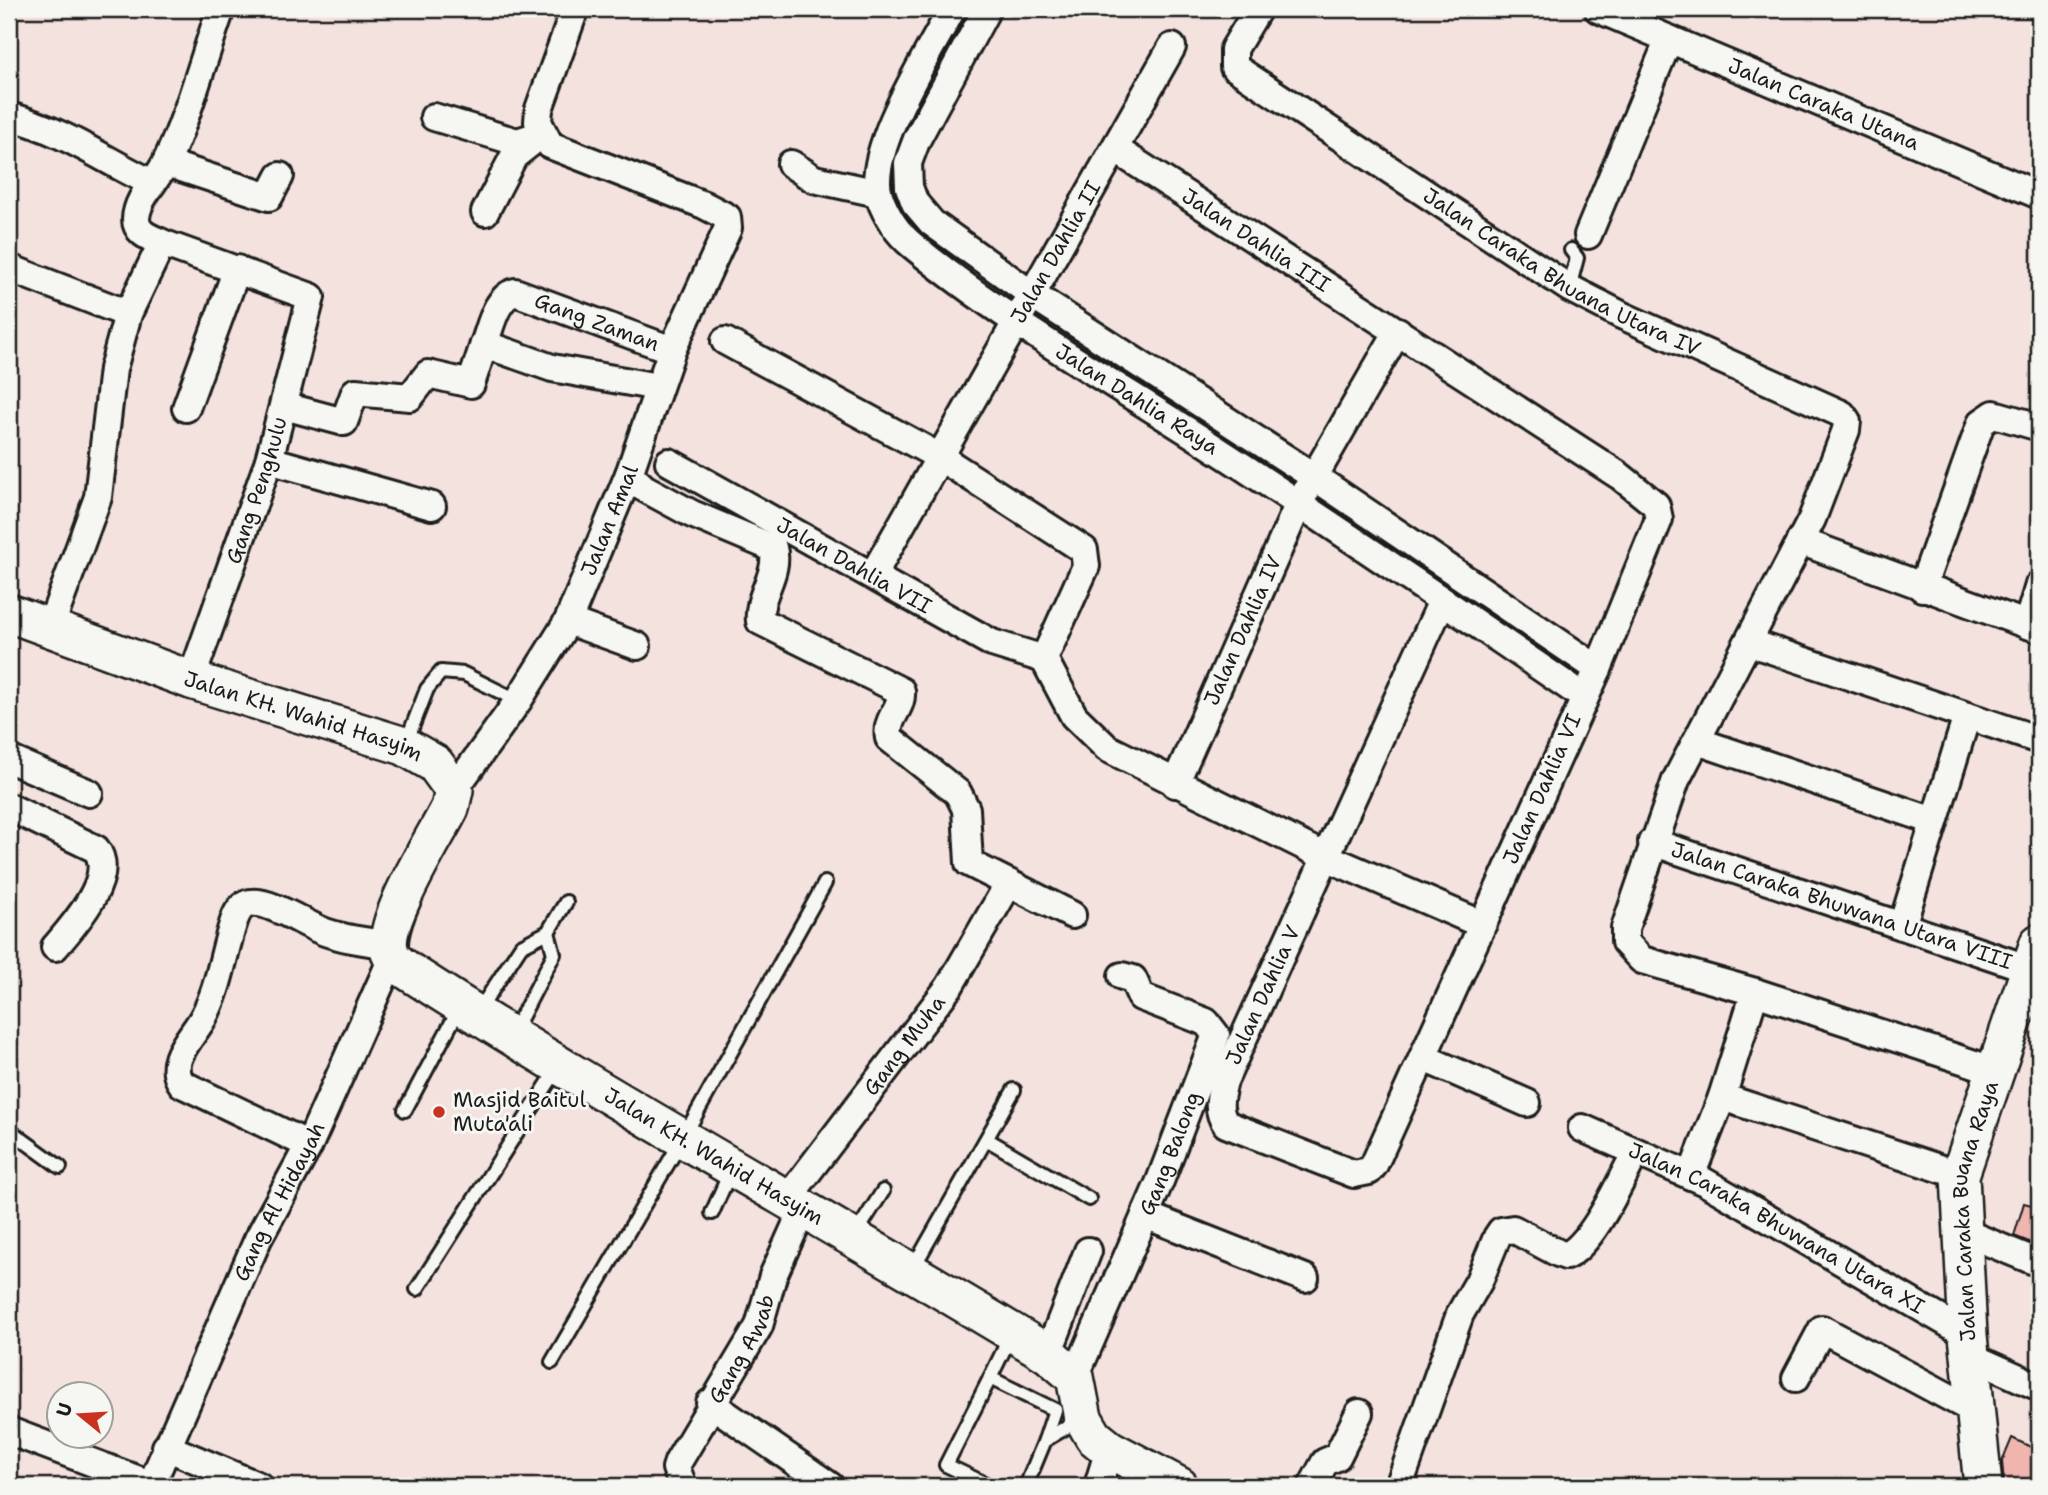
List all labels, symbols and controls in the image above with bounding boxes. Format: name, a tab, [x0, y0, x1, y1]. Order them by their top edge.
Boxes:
street label: Jalan Caraka Utana	[1724, 51, 1924, 157]
street label: Jalan Dahlia II	[1004, 176, 1107, 329]
street label: Jalan Dahlia III	[1176, 182, 1336, 299]
street label: Jalan Caraka Bhuana Utara IV	[1418, 182, 1705, 363]
street label: Gang Zaman	[531, 286, 663, 358]
street label: Jalan Dahlia Raya	[1050, 337, 1224, 461]
street label: Gang Penghulu	[219, 414, 294, 567]
street label: Jalan Amal	[574, 461, 645, 580]
street label: Jalan Dahlia VII	[771, 511, 937, 620]
street label: Jalan Dahlia IV	[1197, 551, 1288, 710]
street label: Jalan KH. Wahid Hasyim	[180, 664, 428, 768]
street label: Jalan Dahlia VI	[1496, 709, 1588, 869]
street label: Jalan Caraka Bhuwana Utara VIII	[1667, 835, 2016, 976]
street label: Jalan Dahlia V	[1219, 921, 1307, 1069]
street label: Gang Muha	[857, 989, 952, 1101]
street label: Jalan Caraka Buana Raya	[1946, 1077, 2005, 1343]
street label: Jalan KH. Wahid Hasyim	[599, 1081, 829, 1232]
place label: Masjid Baitul Muta'ali	[453, 1086, 587, 1138]
street label: Gang Balong	[1133, 1087, 1207, 1220]
marker: Masjid Baitul Muta'ali	[431, 1104, 447, 1120]
street label: Gang Al Hidayah	[227, 1118, 331, 1286]
street label: Jalan Caraka Bhuwana Utara XI	[1624, 1136, 1930, 1321]
street label: Gang Awab	[702, 1291, 781, 1409]
north arrow	[46, 1380, 116, 1450]
text: U	[50, 1400, 78, 1420]

